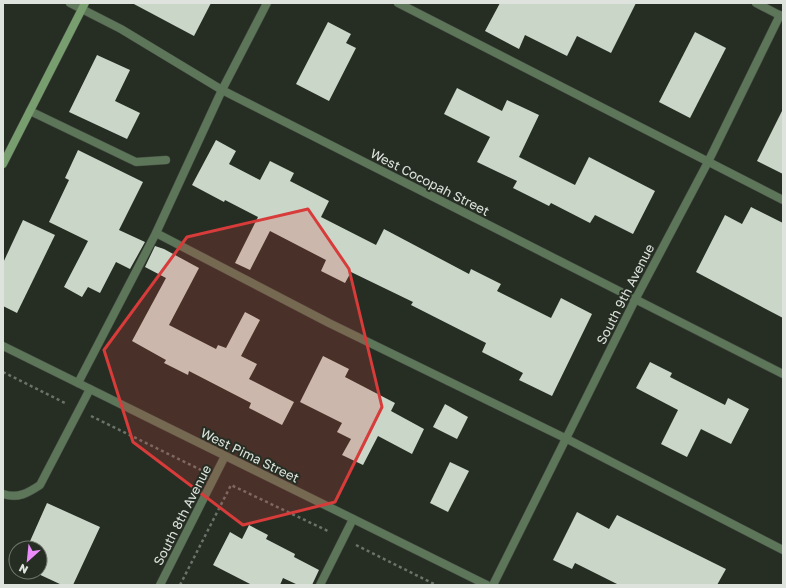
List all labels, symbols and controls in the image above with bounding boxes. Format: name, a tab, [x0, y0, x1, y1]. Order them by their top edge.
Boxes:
street label: West Cocopah Street	[368, 145, 492, 219]
street label: South 9th Avenue	[593, 241, 657, 347]
street label: West Pima Street	[198, 424, 302, 486]
street label: South 8th Avenue	[150, 462, 214, 568]
north arrow	[8, 540, 48, 580]
text: N	[17, 562, 30, 577]

